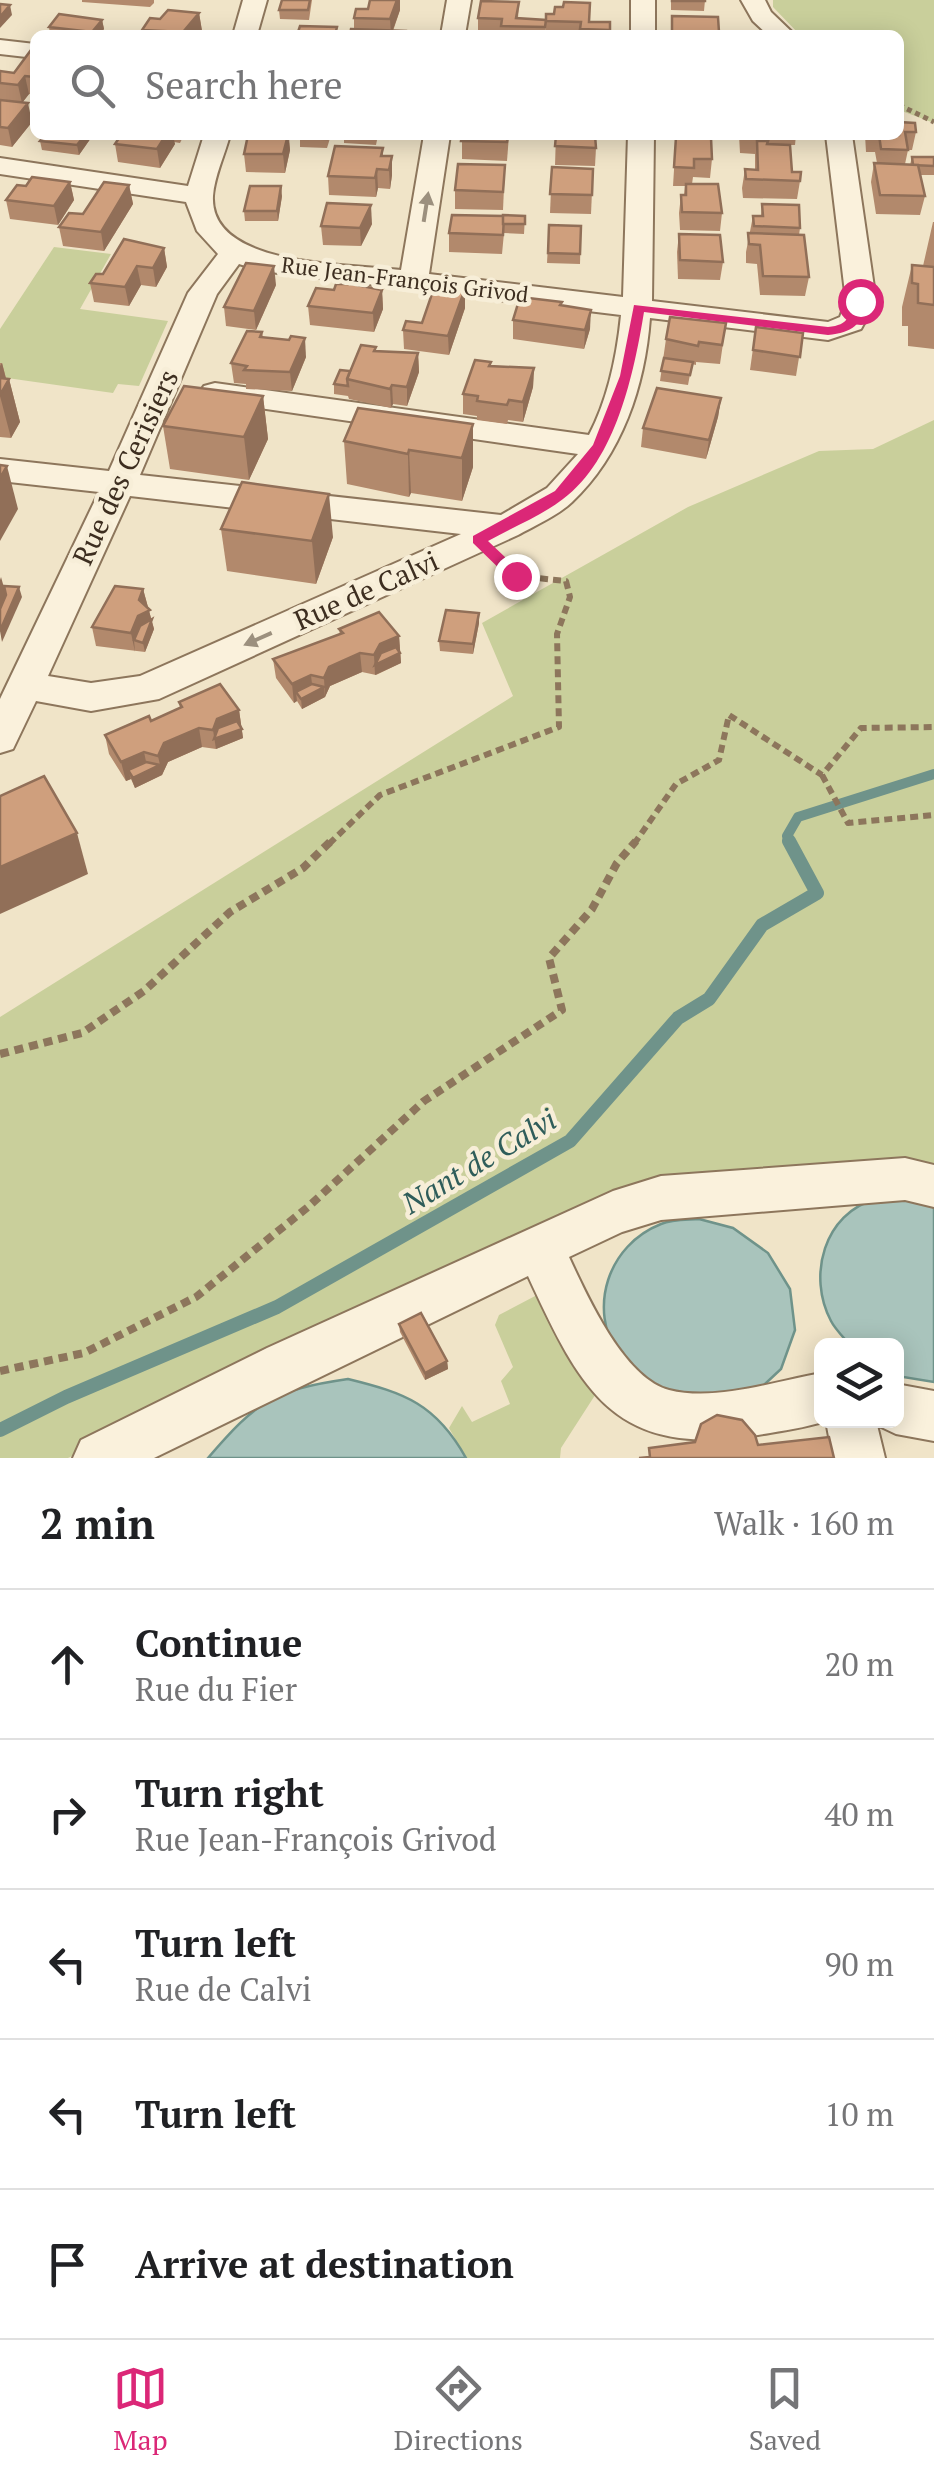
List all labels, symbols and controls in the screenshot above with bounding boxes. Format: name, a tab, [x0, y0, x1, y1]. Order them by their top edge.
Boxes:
search box	[30, 30, 904, 140]
icon: search	[65, 58, 120, 113]
text: Search here	[145, 60, 343, 110]
one-way arrow	[418, 191, 434, 222]
street label: Rue Jean-François Grivod	[280, 249, 530, 309]
route start	[838, 279, 884, 325]
street label: Rue des Cerisiers	[64, 363, 186, 571]
street label: Rue de Calvi	[288, 542, 444, 638]
route end	[494, 554, 540, 600]
one-way arrow	[243, 631, 273, 647]
water label: Nant de Calvi	[394, 1099, 564, 1223]
map controls	[814, 1338, 904, 1428]
button: layers	[814, 1338, 904, 1428]
text: 2 min	[40, 1495, 155, 1551]
text: Walk · 160 m	[714, 1502, 894, 1544]
text: Continue	[135, 1618, 302, 1668]
icon: ahead	[40, 1637, 95, 1692]
text: 20 m	[824, 1643, 894, 1685]
text: Rue du Fier	[135, 1668, 297, 1710]
text: Turn right	[135, 1768, 324, 1818]
icon: right	[40, 1787, 95, 1842]
text: 40 m	[824, 1793, 894, 1835]
text: Rue Jean-François Grivod	[135, 1818, 497, 1860]
text: Turn left	[135, 1918, 296, 1968]
icon: left	[40, 1937, 95, 1992]
text: 90 m	[824, 1943, 894, 1985]
text: Rue de Calvi	[135, 1968, 312, 2010]
icon: left	[40, 2087, 95, 2142]
text: Turn left	[135, 2089, 296, 2139]
text: 10 m	[824, 2093, 894, 2135]
icon: arrive	[40, 2237, 95, 2292]
text: Arrive at destination	[135, 2239, 514, 2289]
tab: Map	[113, 2361, 168, 2458]
tab: Directions	[394, 2361, 523, 2458]
tab: Saved	[749, 2361, 821, 2458]

